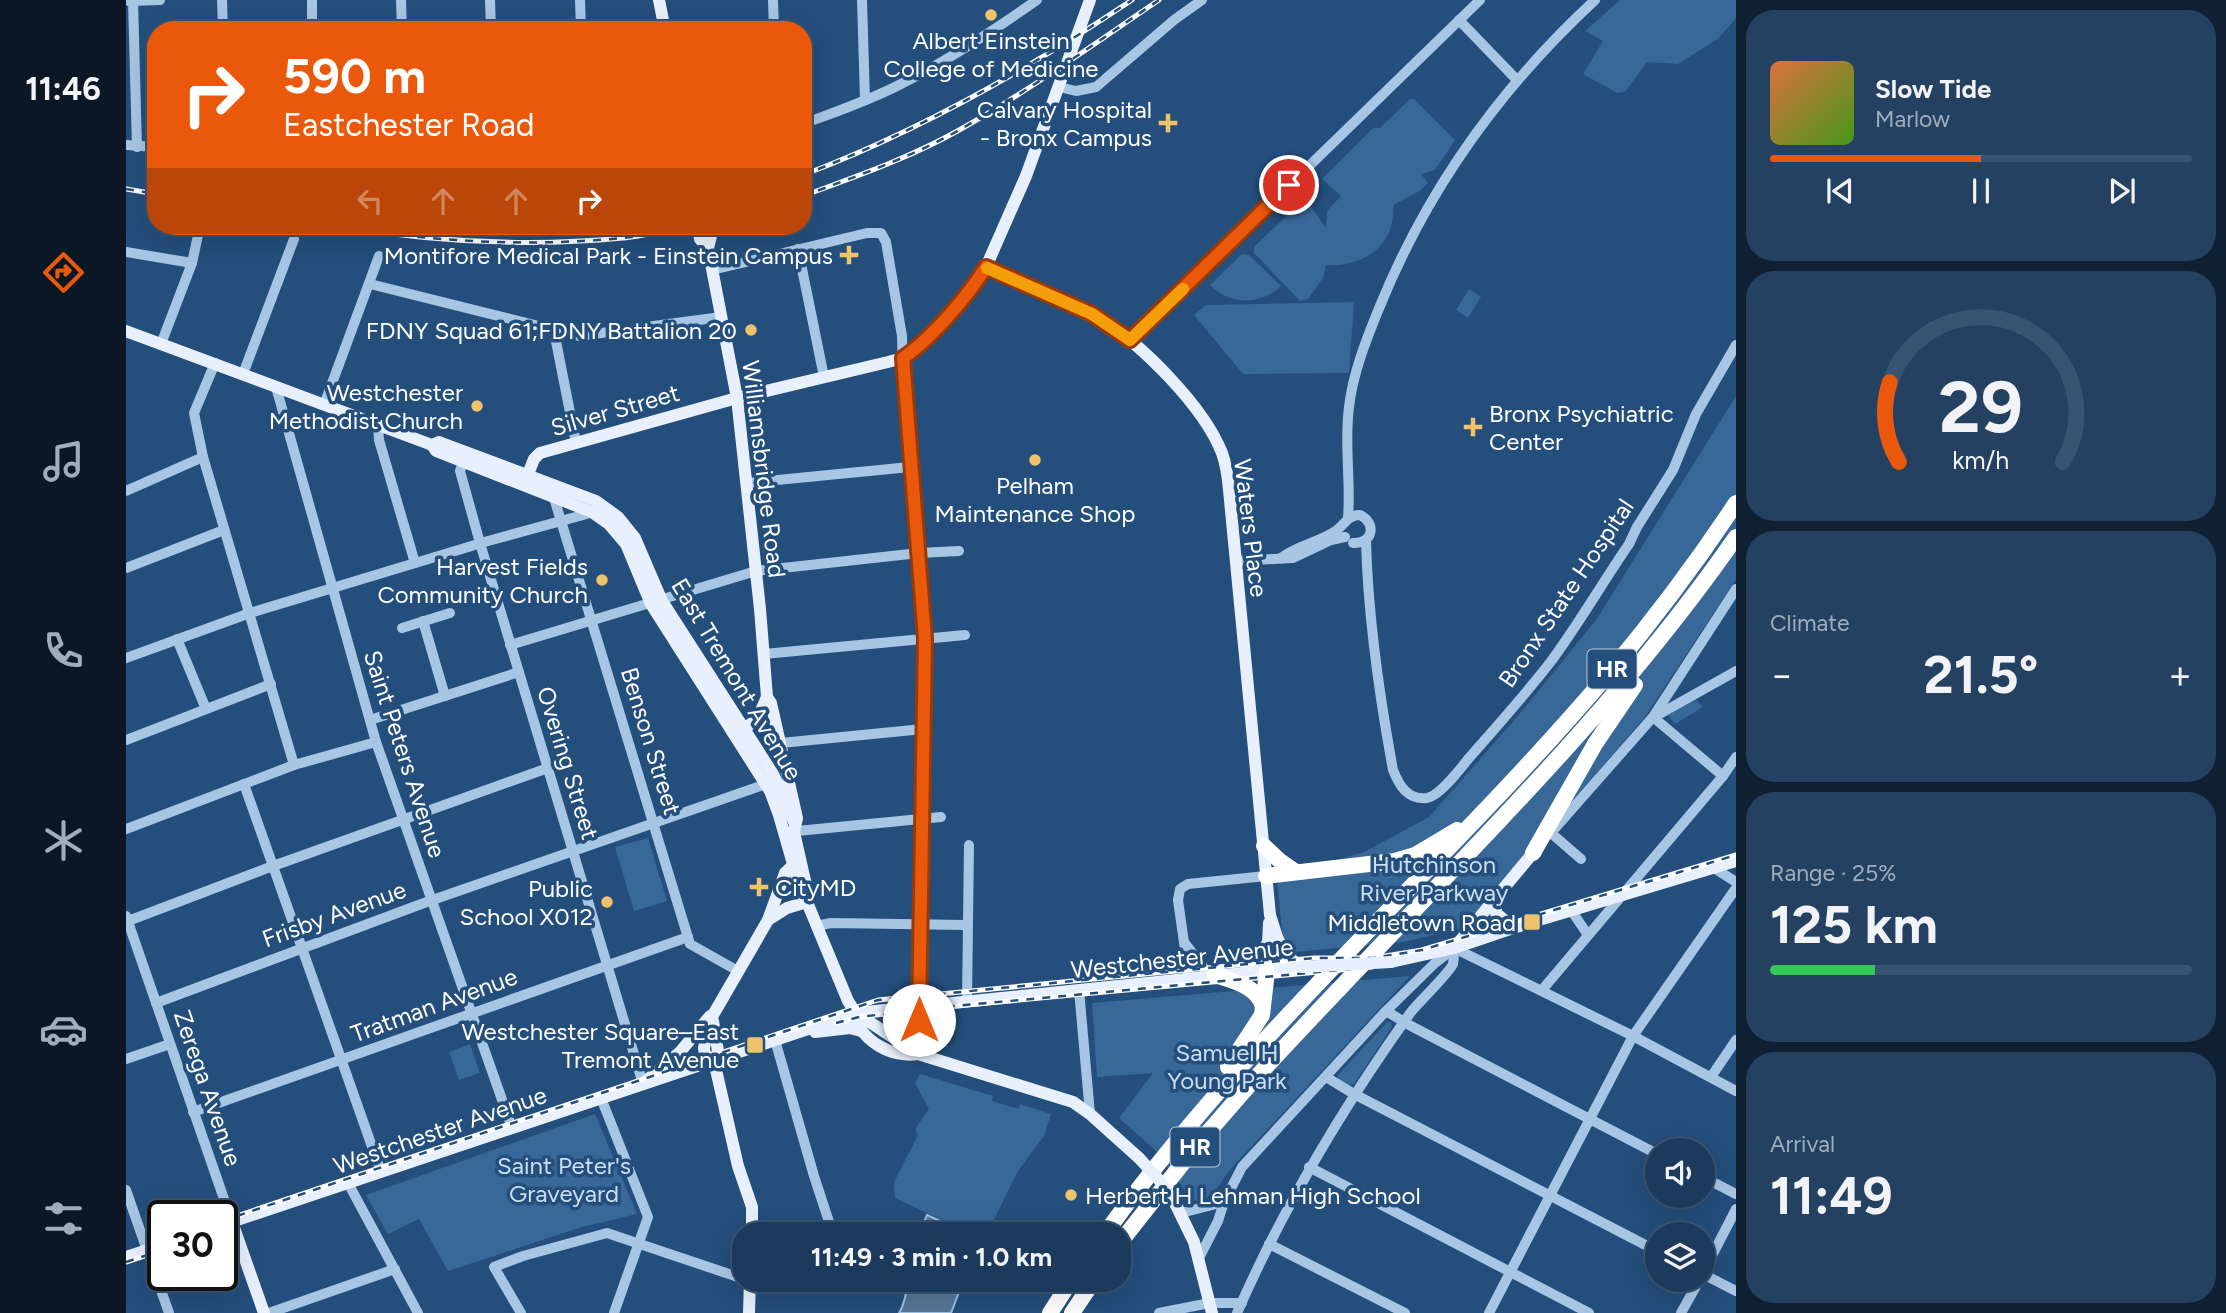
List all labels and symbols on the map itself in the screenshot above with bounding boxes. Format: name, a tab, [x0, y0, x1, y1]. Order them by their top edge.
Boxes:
marker: Albert Einstein College of Medicine	[983, 7, 999, 23]
place label: Albert Einstein College of Medicine	[884, 26, 1098, 83]
place label: Calvary Hospital - Bronx Campus	[977, 95, 1152, 152]
marker: Calvary Hospital - Bronx Campus	[1158, 113, 1178, 133]
pin	[1259, 155, 1319, 215]
place label: Montifore Medical Park - Einstein Campus	[384, 241, 833, 270]
marker: Montifore Medical Park - Einstein Campus	[839, 245, 859, 265]
place label: FDNY Squad 61;FDNY Battalion 20	[366, 316, 737, 345]
marker: FDNY Squad 61;FDNY Battalion 20	[743, 322, 759, 338]
street label: Williamsbridge Road	[736, 359, 792, 579]
place label: Westchester Methodist Church	[269, 378, 463, 435]
street label: Silver Street	[547, 378, 683, 442]
marker: Westchester Methodist Church	[469, 398, 485, 414]
place label: Bronx Psychiatric Center	[1489, 399, 1674, 456]
marker: Bronx Psychiatric Center	[1463, 417, 1483, 437]
marker: Pelham Maintenance Shop	[1027, 452, 1043, 468]
street label: Waters Place	[1228, 457, 1274, 599]
place label: Pelham Maintenance Shop	[935, 471, 1135, 528]
street label: Bronx State Hospital	[1492, 493, 1640, 693]
place label: Harvest Fields Community Church	[377, 552, 588, 609]
marker: Harvest Fields Community Church	[594, 572, 610, 588]
street label: East Tremont Avenue	[665, 573, 809, 785]
street label: Saint Peters Avenue	[358, 647, 452, 861]
road number: HR	[1588, 650, 1636, 688]
street label: Benson Street	[615, 664, 687, 818]
street label: Overing Street	[531, 683, 605, 843]
park label: Hutchinson River Parkway	[1360, 850, 1509, 907]
place label: CityMD	[775, 873, 856, 902]
place label: Public School X012	[459, 874, 593, 931]
street label: Frisby Avenue	[258, 875, 410, 953]
marker: CityMD	[749, 877, 769, 897]
marker: Public School X012	[599, 894, 615, 910]
place label: Middletown Road	[1328, 908, 1516, 937]
marker: Middletown Road	[1522, 912, 1542, 932]
street label: Westchester Avenue	[1069, 932, 1295, 984]
street label: Tratman Avenue	[347, 961, 521, 1049]
position arrow	[882, 983, 956, 1057]
street label: Zerega Avenue	[168, 1006, 248, 1170]
place label: Westchester Square–East Tremont Avenue	[461, 1017, 739, 1074]
marker: Westchester Square–East Tremont Avenue	[745, 1035, 765, 1055]
park label: Samuel H Young Park	[1167, 1038, 1287, 1095]
street label: Westchester Avenue	[330, 1080, 550, 1180]
road number: HR	[1170, 1128, 1220, 1166]
park label: Saint Peter's Graveyard	[497, 1151, 631, 1208]
place label: Herbert H Lehman High School	[1085, 1181, 1421, 1210]
marker: Herbert H Lehman High School	[1063, 1187, 1079, 1203]
speed limit sign: 30	[147, 1200, 238, 1291]

